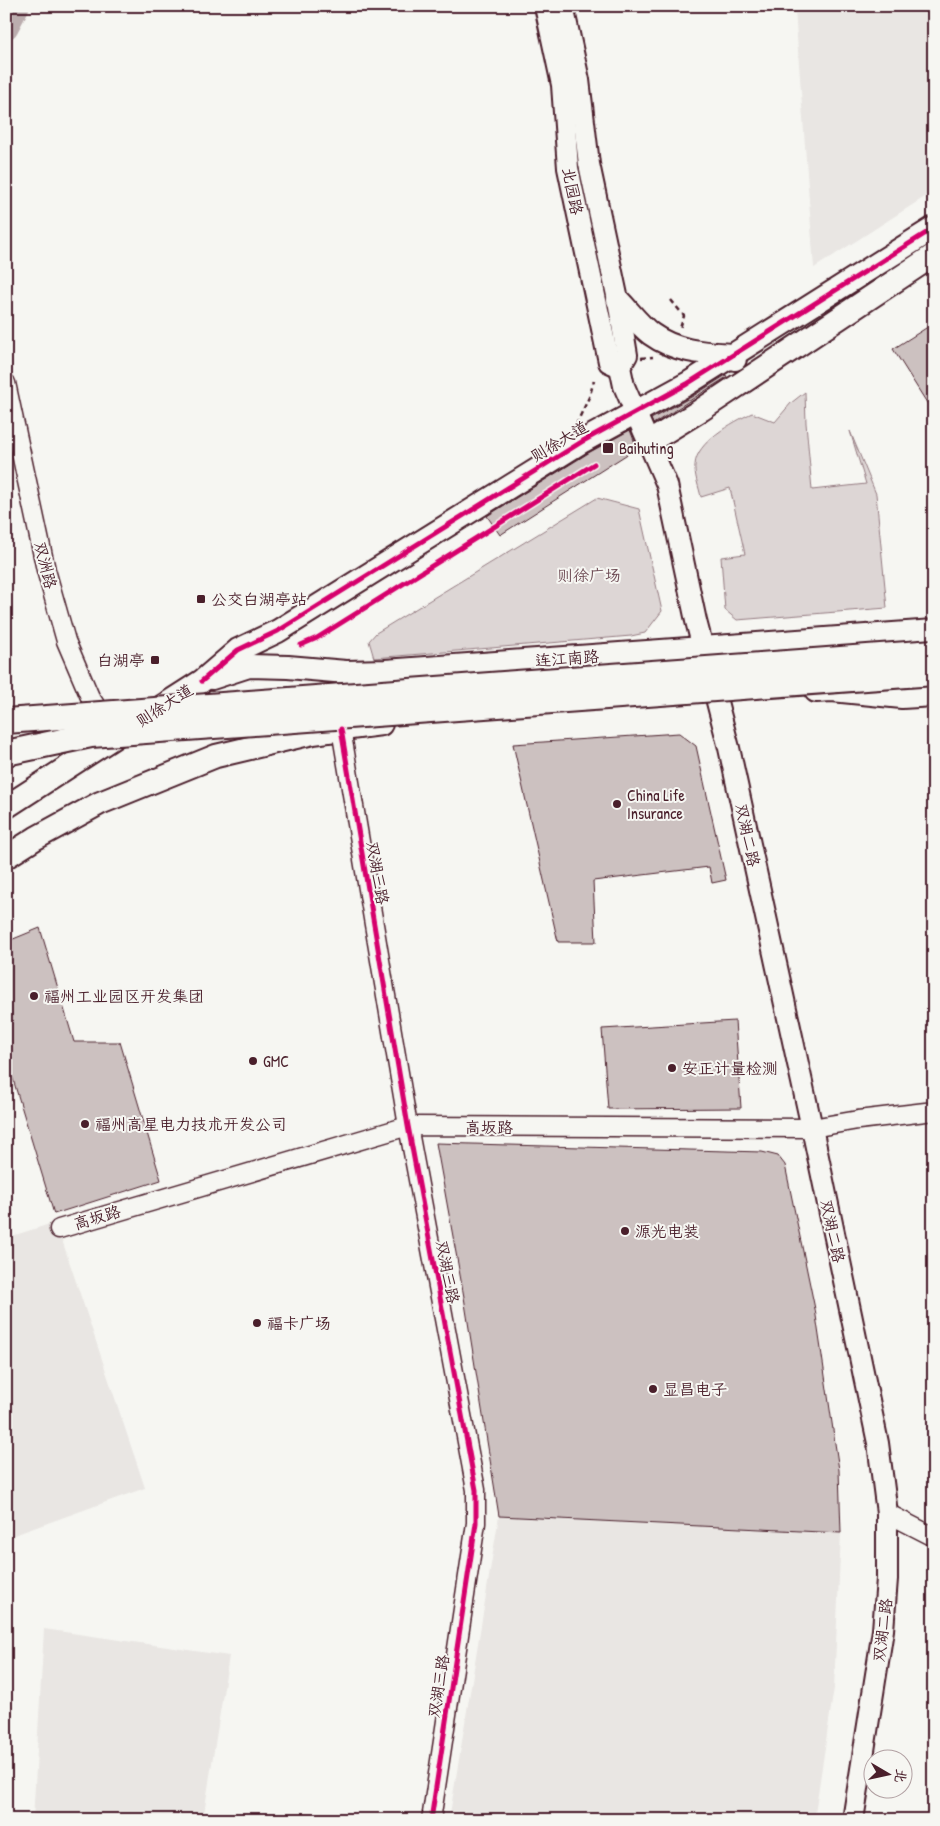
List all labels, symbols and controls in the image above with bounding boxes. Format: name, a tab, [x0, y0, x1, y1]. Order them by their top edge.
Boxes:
street label: 北园路	[558, 165, 588, 217]
street label: 则徐大道	[526, 415, 592, 467]
place label: Baihuting	[619, 437, 674, 459]
marker: Baihuting	[601, 441, 615, 455]
street label: 双洲路	[30, 539, 62, 591]
park label: 则徐广场	[557, 564, 621, 586]
place label: 公交白湖亭站	[211, 588, 307, 610]
marker: 公交白湖亭站	[195, 593, 207, 605]
street label: 连江南路	[534, 645, 600, 671]
place label: 白湖亭	[97, 649, 145, 671]
marker: 白湖亭	[149, 654, 161, 666]
street label: 则徐大道	[131, 678, 197, 732]
place label: China Life Insurance	[627, 784, 686, 824]
marker: China Life Insurance	[611, 798, 623, 810]
street label: 双湖二路	[731, 801, 765, 869]
street label: 双湖三路	[362, 840, 394, 906]
place label: 福州工业园区开发集团	[44, 985, 204, 1007]
marker: 福州工业园区开发集团	[28, 990, 40, 1002]
place label: GMC	[263, 1050, 289, 1072]
marker: GMC	[247, 1055, 259, 1067]
place label: 安正计量检测	[682, 1057, 778, 1079]
marker: 安正计量检测	[666, 1062, 678, 1074]
place label: 福州高星电力技术开发公司	[95, 1113, 287, 1135]
street label: 高坂路	[465, 1116, 513, 1138]
marker: 福州高星电力技术开发公司	[79, 1118, 91, 1130]
street label: 双湖二路	[816, 1197, 850, 1265]
street label: 高坂路	[71, 1199, 123, 1235]
place label: 源光电装	[635, 1220, 699, 1242]
marker: 源光电装	[619, 1225, 631, 1237]
street label: 双湖三路	[431, 1238, 465, 1306]
place label: 福卡广场	[267, 1312, 331, 1334]
marker: 福卡广场	[251, 1317, 263, 1329]
place label: 显昌电子	[663, 1378, 727, 1400]
marker: 显昌电子	[647, 1383, 659, 1395]
street label: 双湖二路	[867, 1597, 897, 1663]
street label: 双湖三路	[422, 1653, 454, 1719]
north arrow	[862, 1748, 912, 1798]
text: 北	[891, 1768, 912, 1785]

